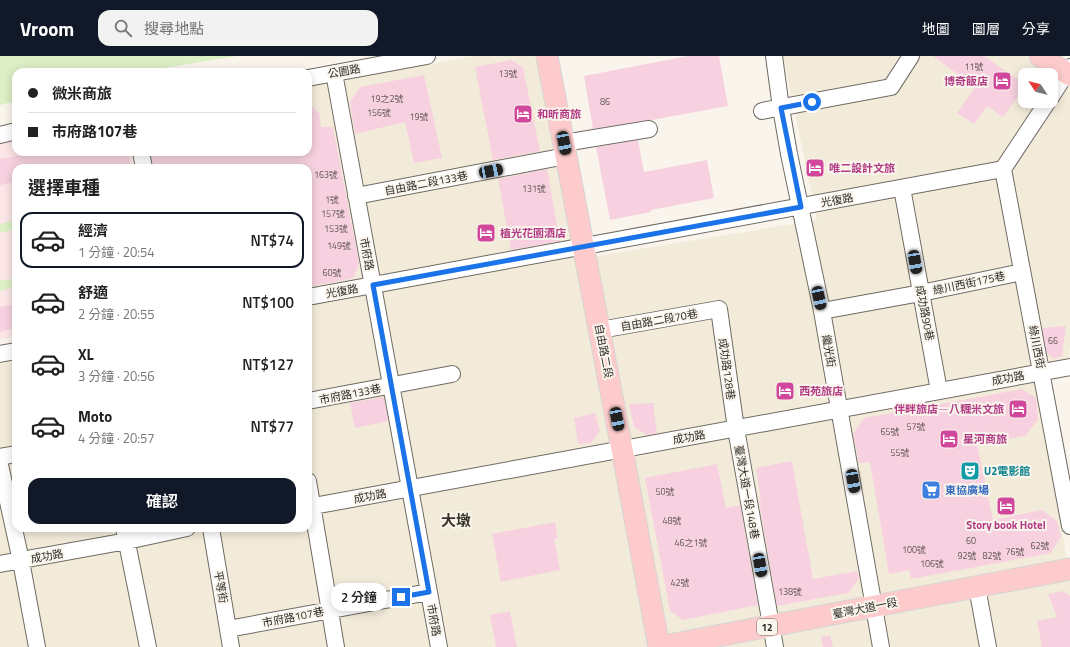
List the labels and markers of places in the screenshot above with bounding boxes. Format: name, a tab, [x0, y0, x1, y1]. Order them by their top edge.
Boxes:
hotel icon: 博奇飯店	[991, 70, 1013, 92]
place label: 博奇飯店	[944, 73, 988, 89]
hotel icon: 和昕商旅	[512, 103, 534, 125]
place label: 和昕商旅	[537, 106, 581, 122]
hotel icon: 唯二設計文旅	[804, 157, 826, 179]
place label: 唯二設計文旅	[829, 160, 895, 176]
hotel icon: 植光花園酒店	[475, 222, 497, 244]
place label: 植光花園酒店	[500, 225, 566, 241]
hotel icon: 西苑旅店	[774, 380, 796, 402]
place label: 西苑旅店	[799, 383, 843, 399]
hotel icon: 伴畔旅店―八糎米文旅	[1007, 398, 1029, 420]
place label: 伴畔旅店―八糎米文旅	[894, 401, 1004, 417]
hotel icon: 星河商旅	[938, 428, 960, 450]
place label: 星河商旅	[963, 431, 1007, 447]
theatre icon: U2電影館	[959, 460, 981, 482]
place label: U2電影館	[984, 463, 1030, 479]
supermarket icon: 東協廣場	[920, 479, 942, 501]
place label: 東協廣場	[945, 482, 989, 498]
hotel icon: Story book Hotel	[995, 495, 1017, 517]
place label: Story book Hotel	[966, 517, 1046, 533]

